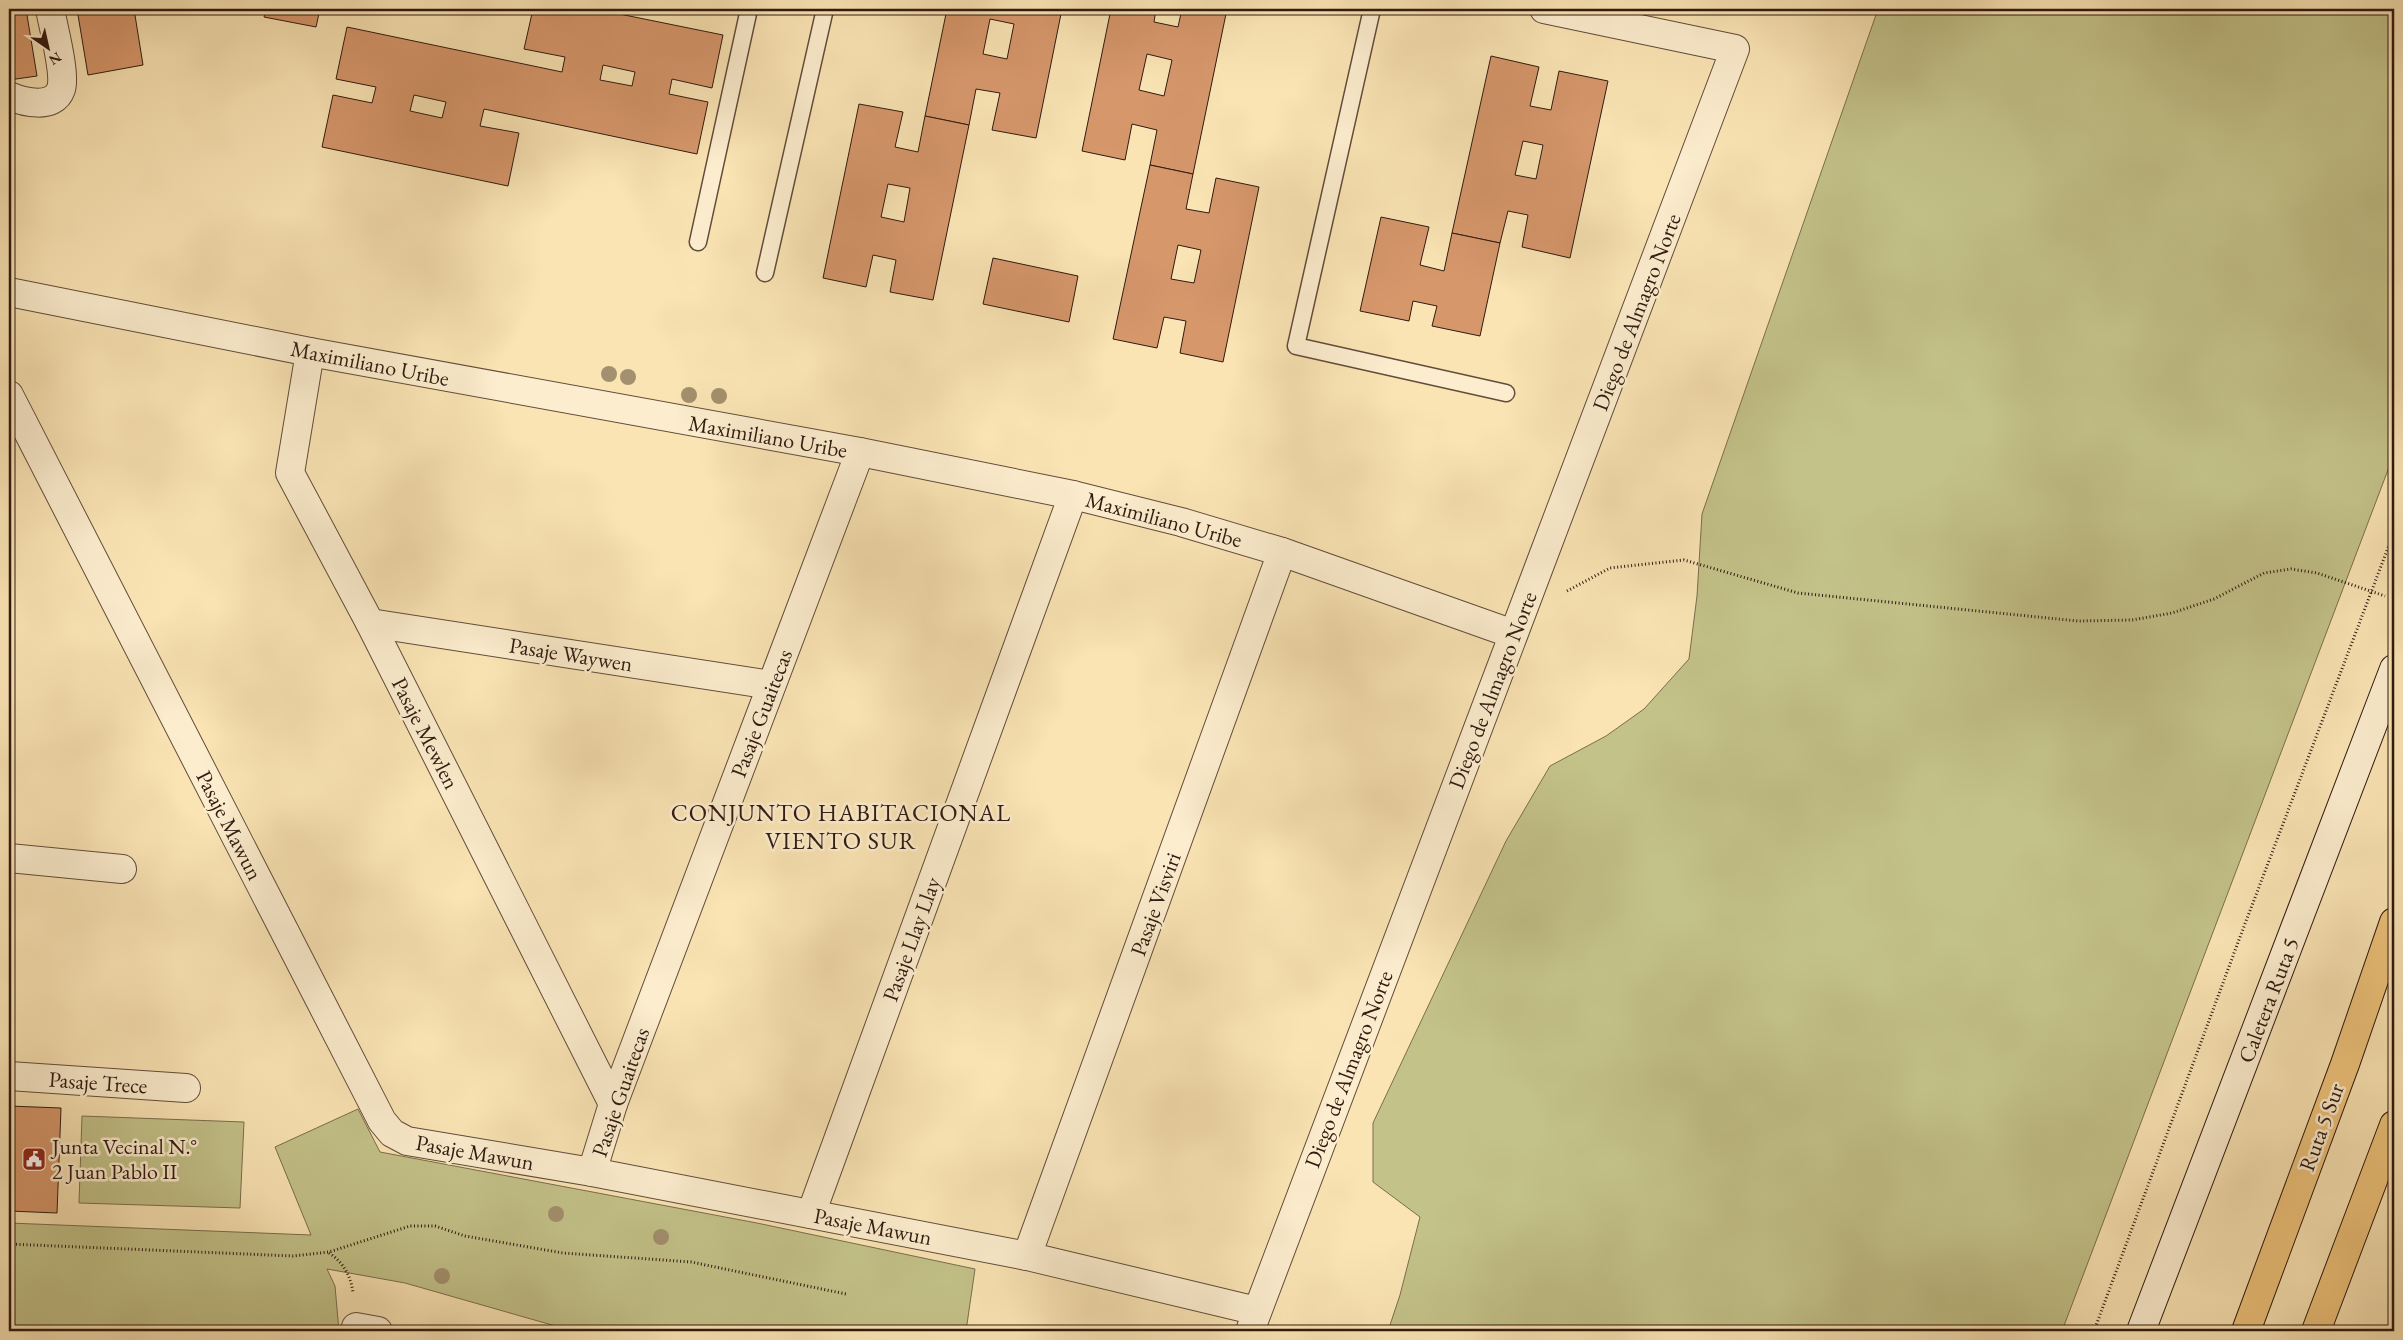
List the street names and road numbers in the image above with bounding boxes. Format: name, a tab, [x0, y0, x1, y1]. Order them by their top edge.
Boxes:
street label: Diego de Almagro Norte	[1585, 209, 1688, 415]
street label: Maximiliano Uribe	[288, 334, 452, 393]
street label: Maximiliano Uribe	[686, 408, 850, 465]
street label: Maximiliano Uribe	[1082, 485, 1246, 554]
street label: Diego de Almagro Norte	[1441, 587, 1544, 793]
street label: Pasaje Waywen	[507, 630, 635, 679]
street label: Pasaje Guaitecas	[724, 645, 799, 781]
street label: Pasaje Mewlen	[385, 672, 466, 794]
street label: Pasaje Mawun	[190, 765, 270, 885]
street label: Pasaje Visviri	[1123, 848, 1188, 960]
street label: Pasaje Llay Llay	[876, 873, 948, 1005]
street label: Caletera Ruta 5	[2231, 933, 2306, 1067]
street label: Diego de Almagro Norte	[1297, 966, 1400, 1172]
street label: Pasaje Guaitecas	[585, 1024, 656, 1161]
street label: Pasaje Trece	[48, 1065, 149, 1100]
street label: Ruta 5 Sur	[2292, 1079, 2351, 1175]
street label: Pasaje Mawun	[414, 1128, 537, 1177]
street label: Pasaje Mawun	[812, 1201, 935, 1252]

